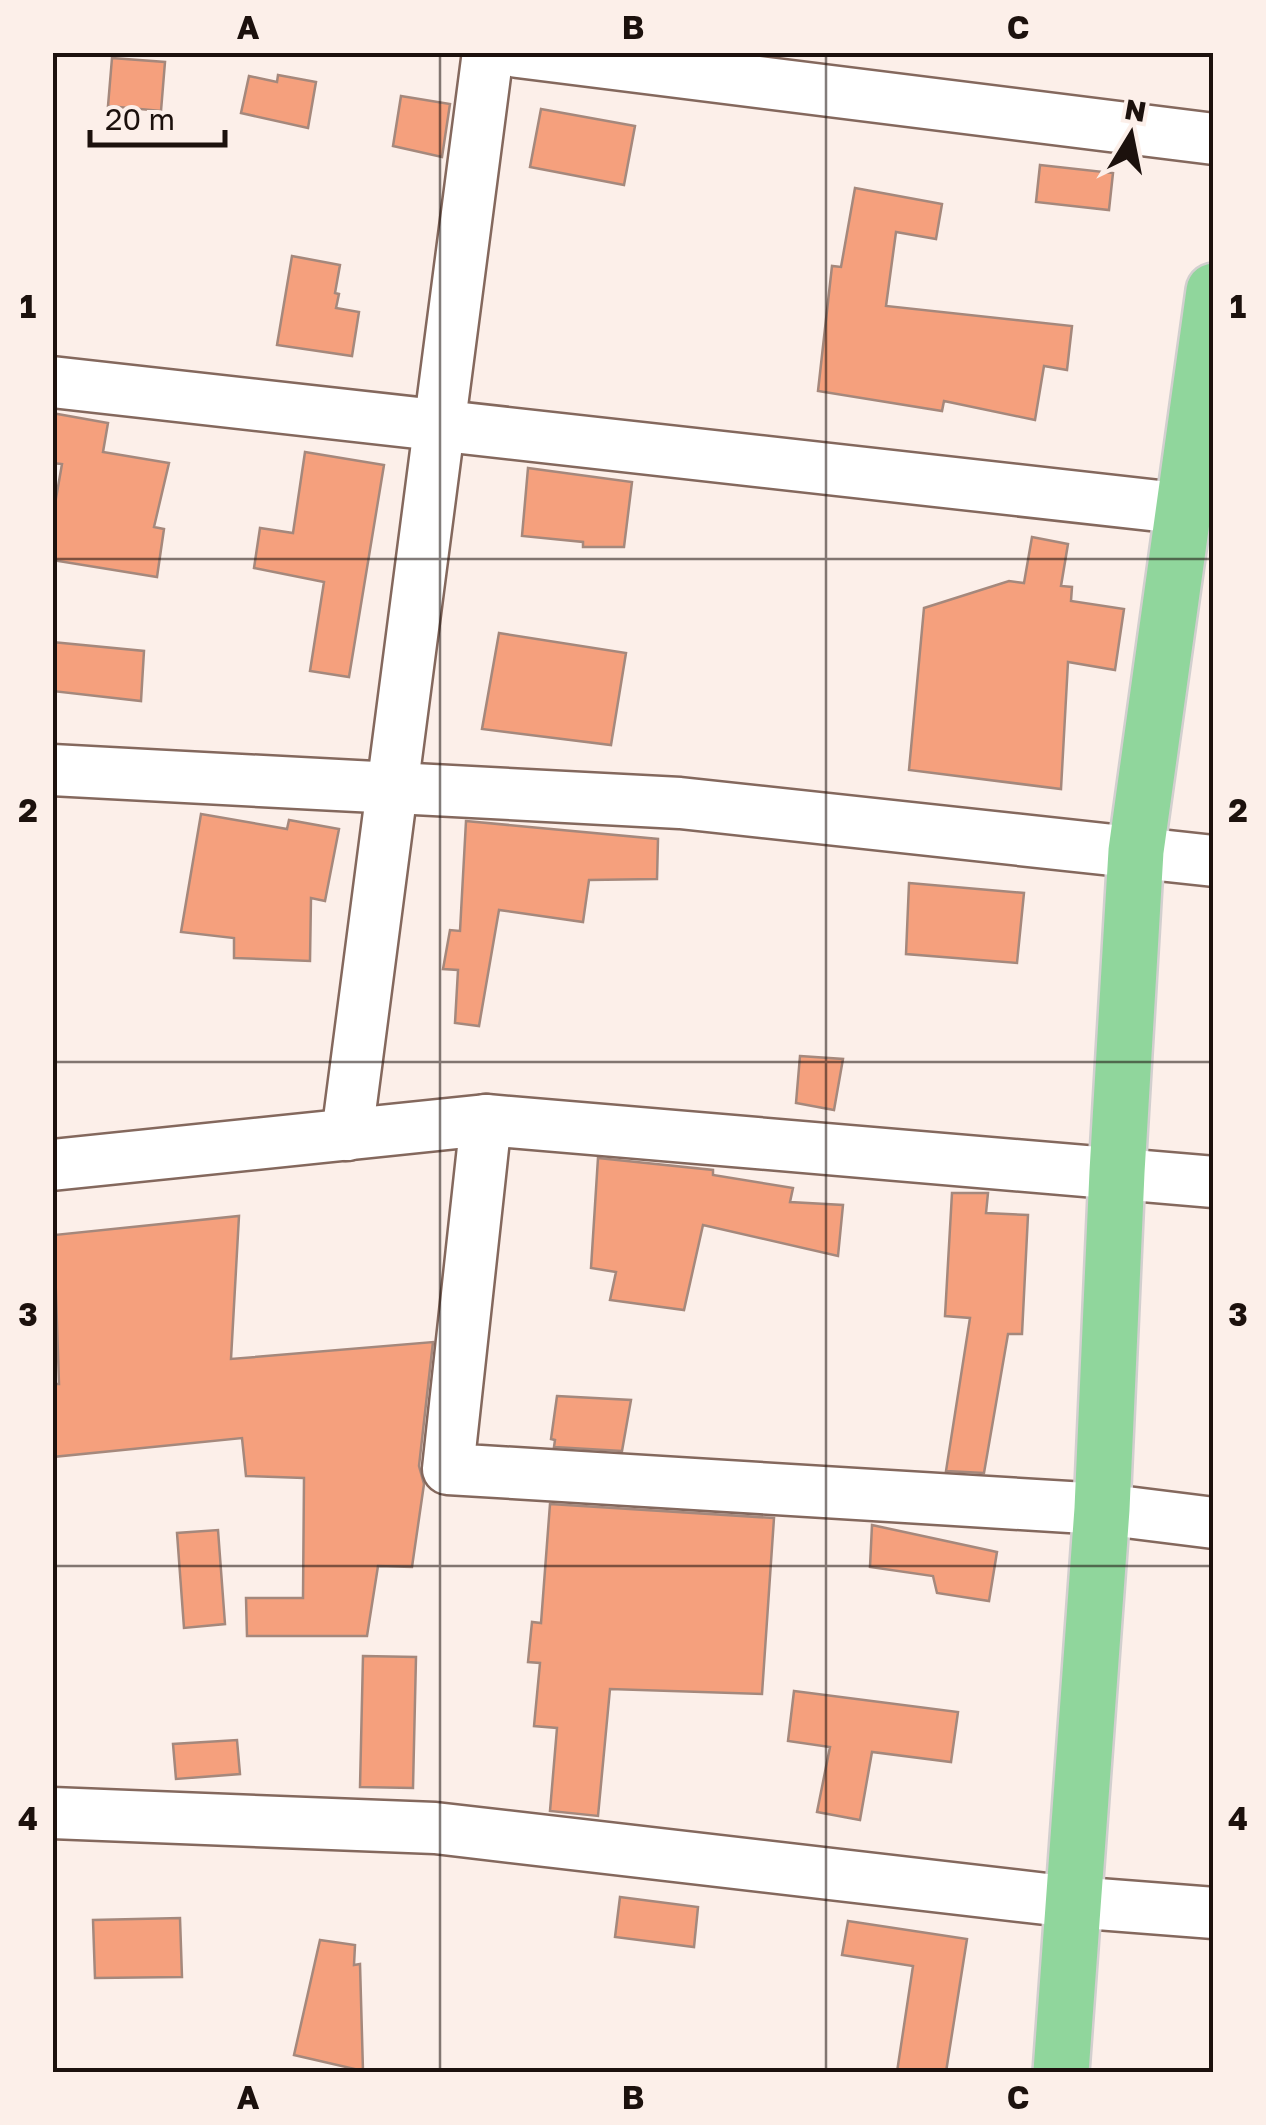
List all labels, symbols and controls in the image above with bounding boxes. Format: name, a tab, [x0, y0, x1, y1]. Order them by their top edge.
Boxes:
text: A	[237, 8, 260, 46]
text: B	[622, 8, 644, 46]
text: C	[1007, 8, 1029, 46]
scale bar	[90, 85, 225, 147]
north arrow	[1081, 85, 1181, 185]
text: N	[1122, 92, 1149, 128]
text: 20 m	[105, 101, 175, 137]
text: 1	[20, 287, 36, 325]
text: 1	[1230, 287, 1246, 325]
text: 2	[18, 791, 38, 829]
text: 2	[1228, 791, 1248, 829]
text: 3	[18, 1295, 38, 1333]
text: 3	[1228, 1295, 1248, 1333]
text: 4	[18, 1799, 38, 1837]
text: 4	[1228, 1799, 1248, 1837]
text: A	[237, 2078, 260, 2116]
text: B	[622, 2078, 644, 2116]
text: C	[1007, 2078, 1029, 2116]

